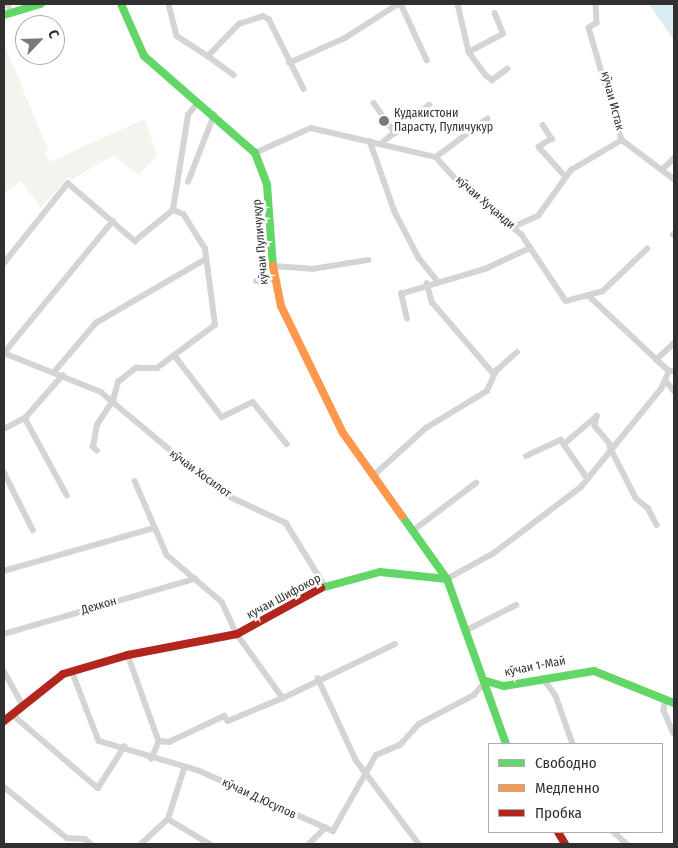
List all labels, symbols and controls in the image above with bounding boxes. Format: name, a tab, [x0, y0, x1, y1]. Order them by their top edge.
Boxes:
north arrow	[15, 15, 65, 65]
text: С	[44, 27, 63, 41]
street label: кӯчаи Истак	[597, 70, 627, 132]
place label: Кудакистони Парасту, Пуличукур	[394, 107, 493, 135]
marker: Кудакистони Парасту, Пуличукур	[378, 115, 390, 127]
street label: кӯчаи Хуҷанди	[452, 173, 518, 233]
street label: кӯчаи Пуличуқур	[250, 199, 272, 285]
street label: кӯчаи Хосилот	[166, 447, 234, 501]
street label: кучаи Шифокор	[245, 571, 323, 623]
street label: Дехкон	[80, 594, 118, 618]
street label: кӯчаи 1-Май	[503, 654, 567, 680]
legend	[488, 743, 663, 833]
text: Свободно	[535, 754, 597, 772]
street label: кӯчаи Д.Юсупов	[220, 776, 298, 822]
text: Медленно	[535, 779, 600, 797]
text: Пробка	[535, 804, 582, 822]

